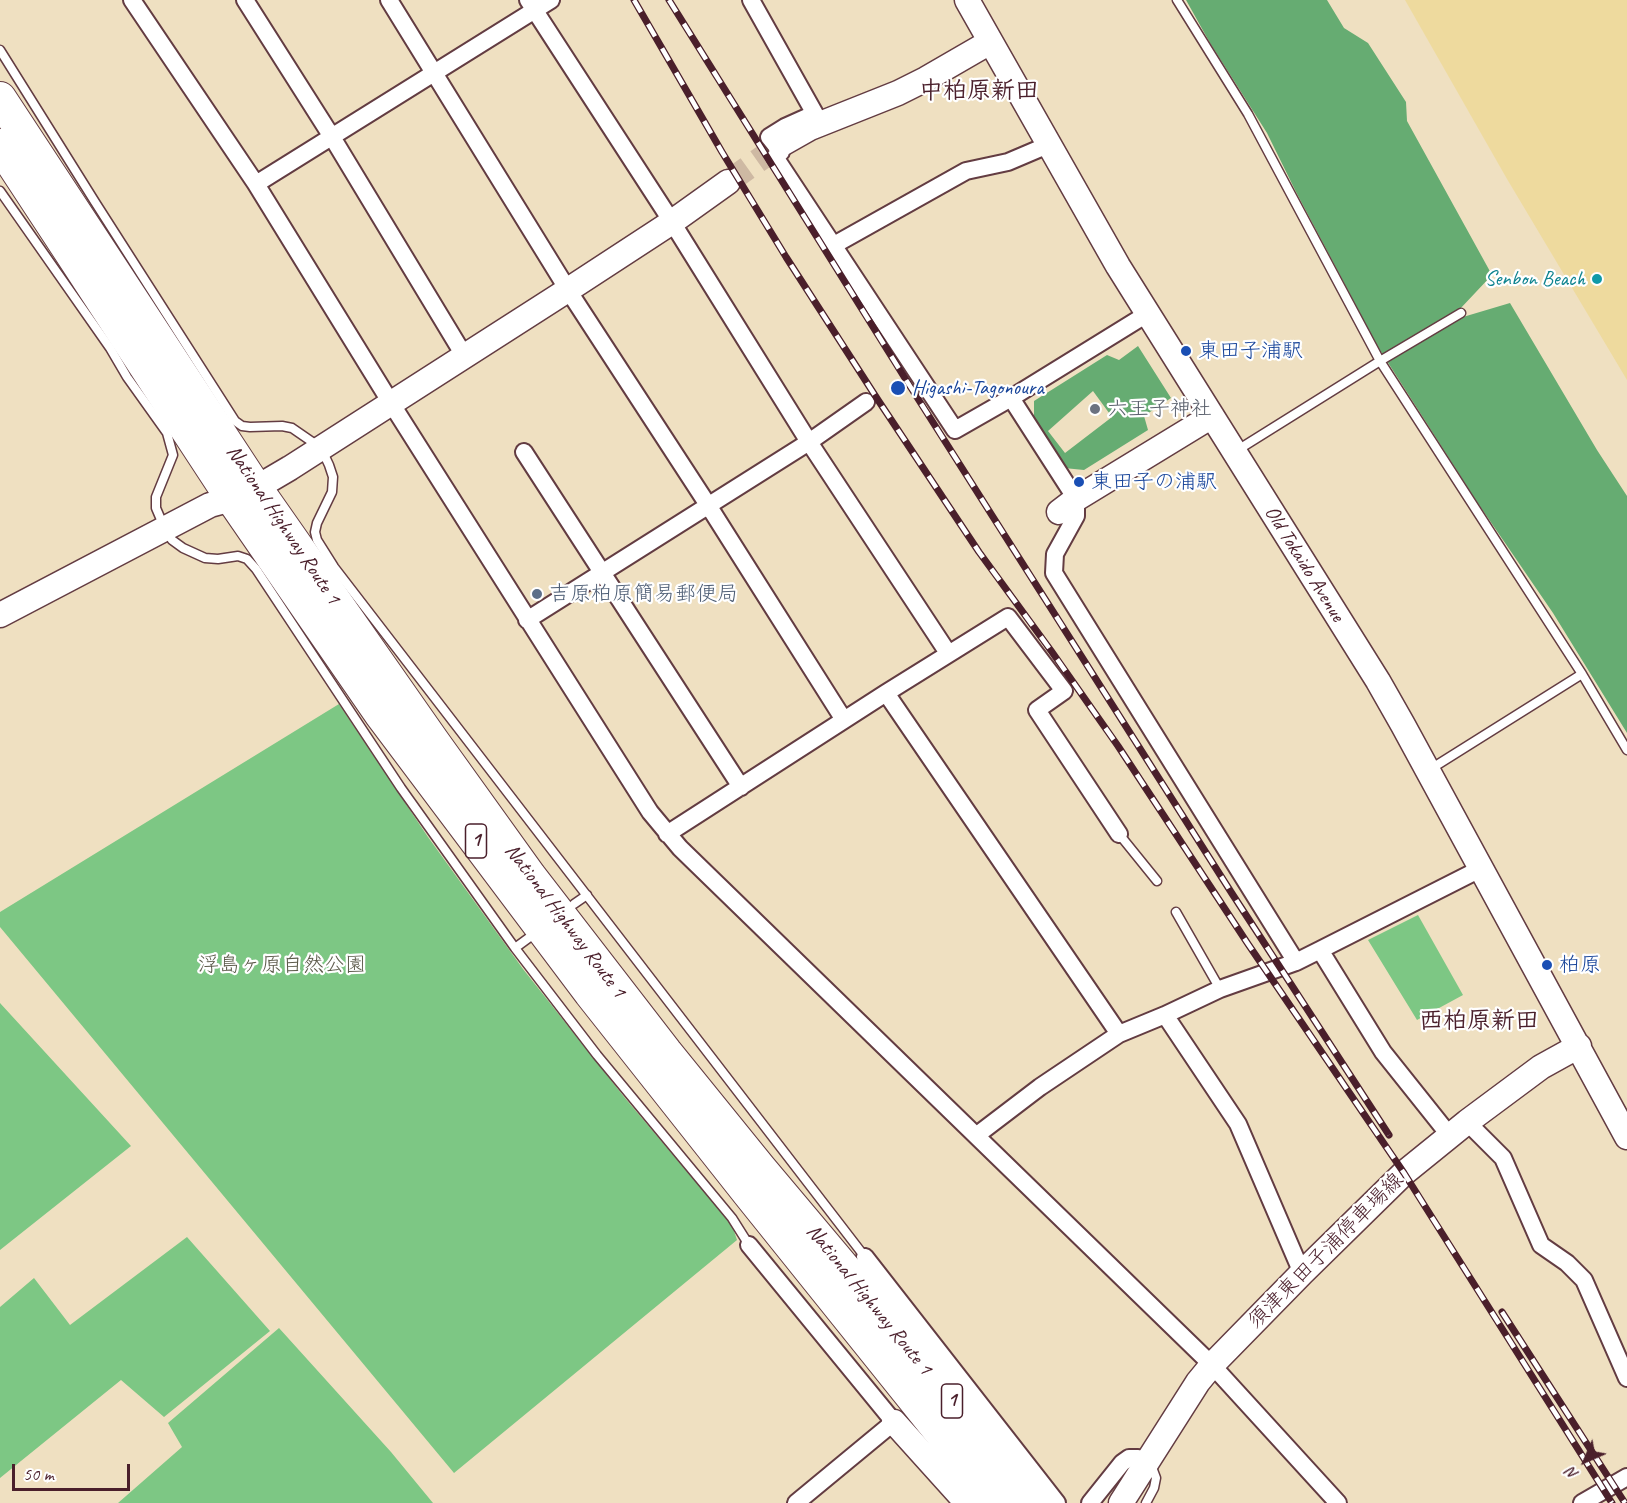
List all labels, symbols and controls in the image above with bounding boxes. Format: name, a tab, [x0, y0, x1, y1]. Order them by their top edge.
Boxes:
district label: 中柏原新田	[919, 78, 1039, 106]
place label: Senbon Beach	[1485, 266, 1585, 292]
marker: Senbon Beach	[1590, 272, 1604, 286]
place label: 東田子浦駅	[1198, 338, 1303, 364]
marker: 東田子浦駅	[1179, 344, 1193, 358]
place label: Higashi-Tagonoura	[912, 375, 1044, 401]
marker: Higashi-Tagonoura	[889, 379, 907, 397]
place label: 六王子神社	[1107, 396, 1212, 422]
marker: 六王子神社	[1088, 402, 1102, 416]
street label: National Highway Route 1	[220, 441, 346, 609]
place label: 東田子の浦駅	[1091, 469, 1217, 495]
marker: 東田子の浦駅	[1072, 475, 1086, 489]
street label: Old Tokaido Avenue	[1258, 501, 1350, 627]
place label: 吉原柏原簡易郵便局	[549, 581, 738, 607]
marker: 吉原柏原簡易郵便局	[530, 587, 544, 601]
road number: 1	[466, 824, 486, 858]
street label: National Highway Route 1	[499, 839, 631, 1003]
park label: 浮島ヶ原自然公園	[198, 952, 366, 978]
place label: 柏原	[1559, 952, 1601, 978]
marker: 柏原	[1540, 958, 1554, 972]
district label: 西柏原新田	[1419, 1008, 1539, 1036]
street label: 須津東田子浦停車場線	[1243, 1168, 1409, 1334]
street label: National Highway Route 1	[801, 1220, 937, 1380]
road number: 1	[942, 1384, 962, 1418]
north arrow	[1555, 1431, 1615, 1491]
scale bar	[15, 1452, 134, 1490]
text: 50 m	[23, 1463, 54, 1485]
text: N	[1562, 1463, 1583, 1484]

